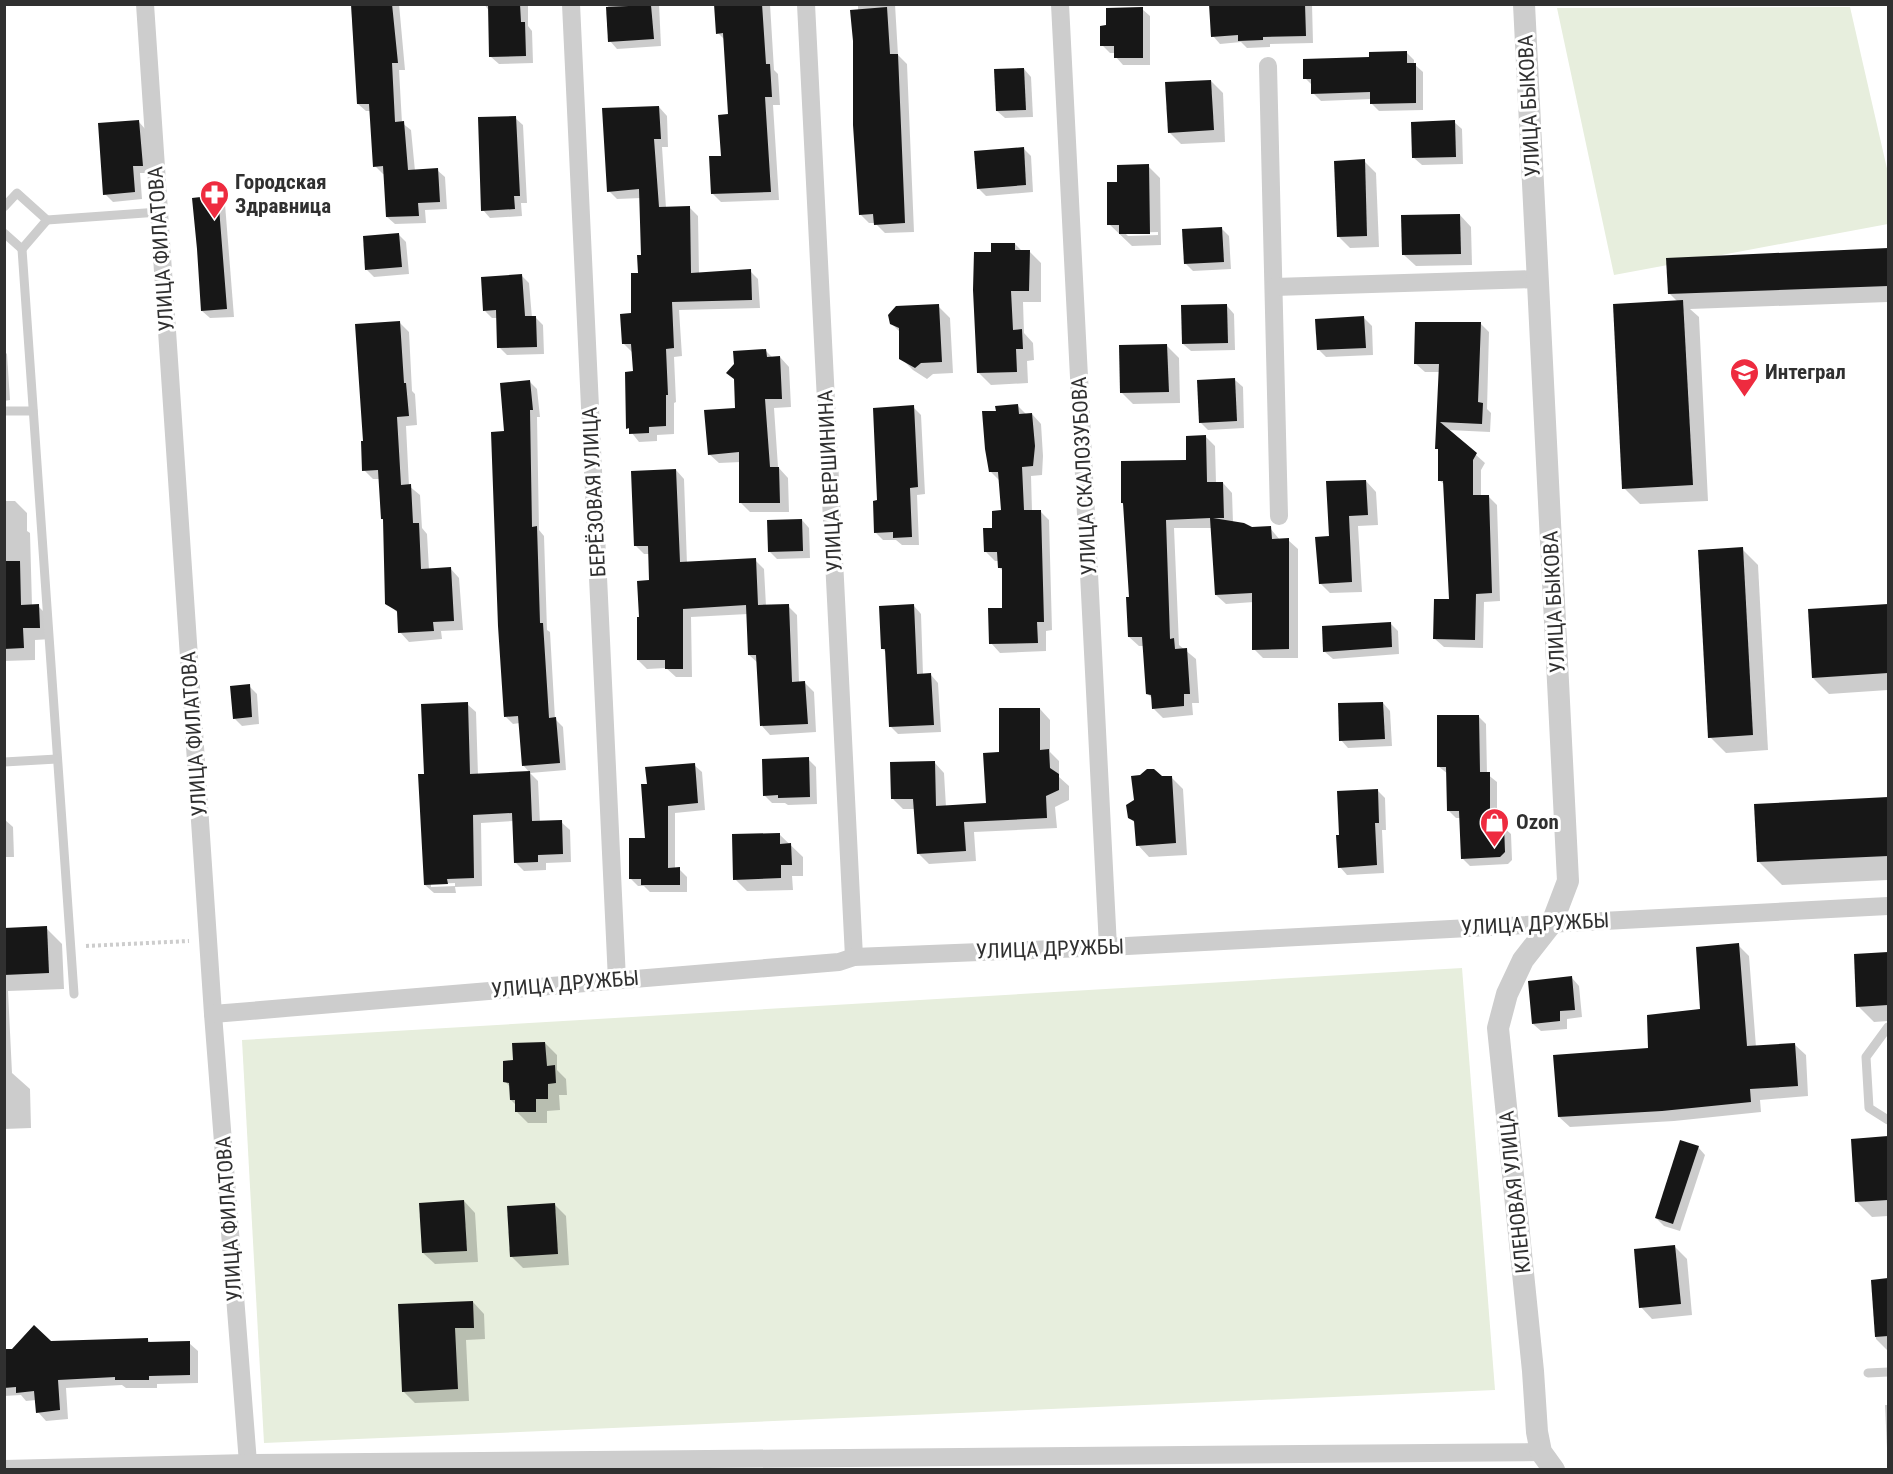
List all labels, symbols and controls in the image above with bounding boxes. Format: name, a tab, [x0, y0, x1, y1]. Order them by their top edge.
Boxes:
street label: УЛИЦА БЫКОВА	[1513, 34, 1545, 178]
street label: УЛИЦА ФИЛАТОВА	[143, 166, 179, 332]
place label: Городская Здравница	[235, 170, 331, 218]
pharmacy icon: Городская Здравница	[198, 178, 230, 220]
school or university icon: Интеграл	[1728, 356, 1760, 398]
place label: Интеграл	[1765, 360, 1846, 384]
street label: УЛИЦА СКАЛОЗУБОВА	[1067, 376, 1101, 576]
street label: УЛИЦА ВЕРШИНИНА	[813, 389, 847, 573]
street label: БЕРЁЗОВАЯ УЛИЦА	[578, 406, 610, 578]
street label: УЛИЦА БЫКОВА	[1538, 530, 1570, 674]
street label: УЛИЦА ФИЛАТОВА	[176, 651, 212, 817]
shop icon: Ozon	[1479, 806, 1511, 848]
place label: Ozon	[1516, 810, 1559, 834]
street label: УЛИЦА ДРУЖБЫ	[1460, 908, 1610, 940]
street label: УЛИЦА ДРУЖБЫ	[975, 934, 1125, 964]
street label: УЛИЦА ДРУЖБЫ	[490, 966, 640, 1002]
street label: КЛЕНОВАЯ УЛИЦА	[1495, 1109, 1535, 1275]
street label: УЛИЦА ФИЛАТОВА	[211, 1136, 247, 1302]

